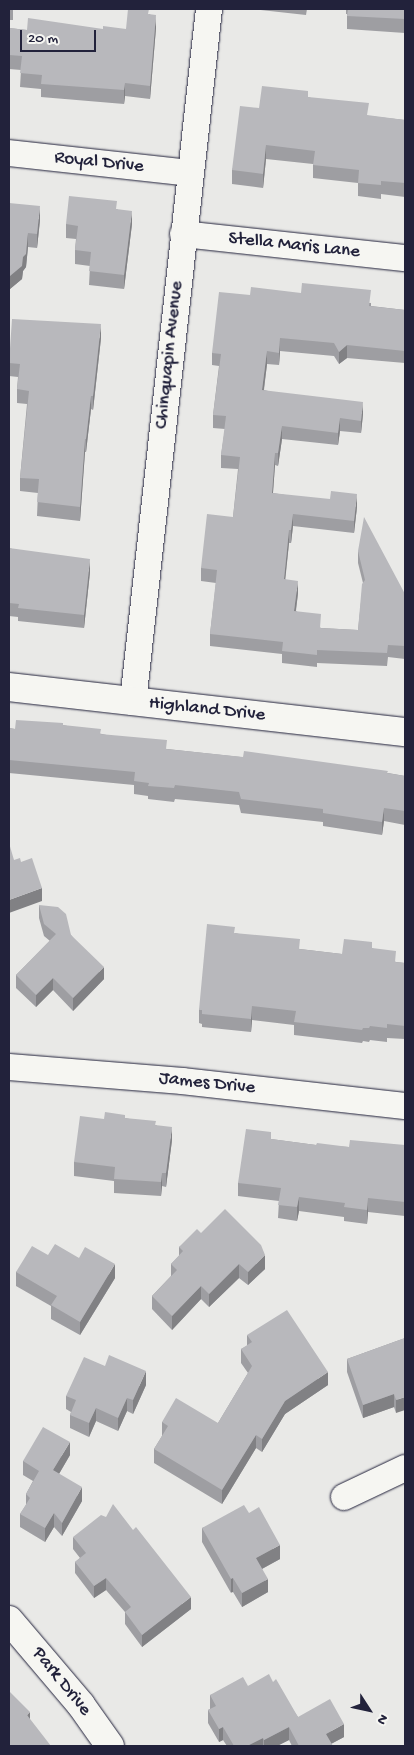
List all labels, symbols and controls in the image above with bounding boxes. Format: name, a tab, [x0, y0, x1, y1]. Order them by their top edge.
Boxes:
scale bar	[22, 20, 99, 52]
text: 20 m	[28, 30, 58, 48]
street label: Royal Drive	[53, 147, 145, 179]
street label: Stella Maris Lane	[227, 228, 361, 264]
street label: Chinquapin Avenue	[151, 280, 189, 430]
street label: Highland Drive	[148, 693, 266, 727]
street label: James Drive	[158, 1068, 256, 1100]
street label: Park Drive	[26, 1643, 96, 1721]
north arrow	[344, 1685, 394, 1735]
text: N	[372, 1710, 391, 1728]

